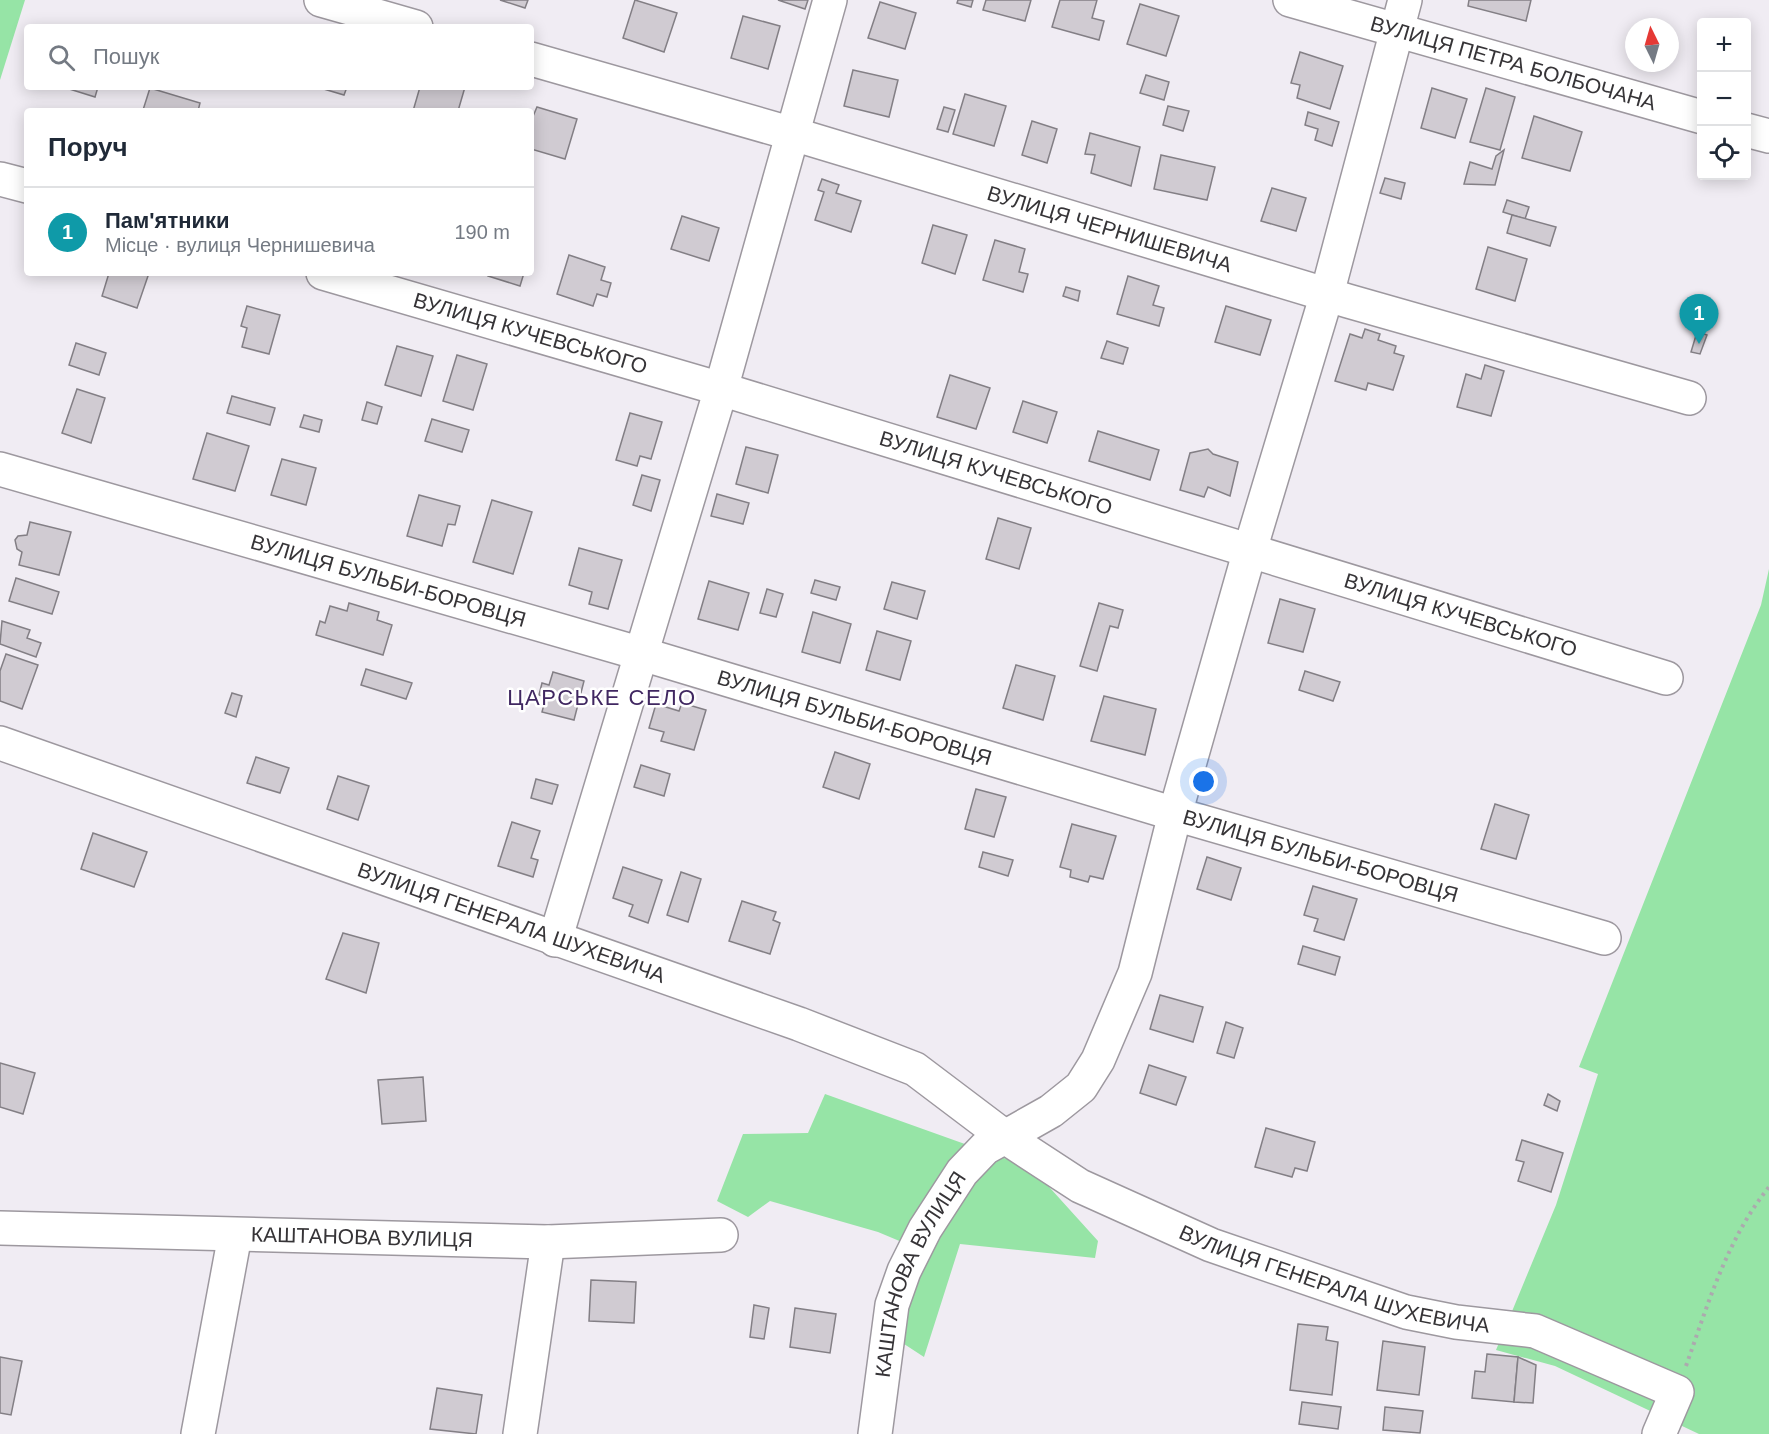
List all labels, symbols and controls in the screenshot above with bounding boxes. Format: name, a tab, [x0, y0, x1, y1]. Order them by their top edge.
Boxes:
street label: ВУЛИЦЯ ПЕТРА БОЛБОЧАНА	[1368, 11, 1659, 114]
north arrow	[1625, 18, 1679, 72]
map controls	[1697, 18, 1751, 180]
button: +	[1697, 18, 1751, 72]
search box	[24, 24, 534, 90]
icon: search	[45, 41, 78, 74]
text: Пошук	[93, 44, 159, 69]
button: −	[1697, 72, 1751, 126]
button: locate	[1697, 126, 1751, 180]
text: Поруч	[48, 132, 128, 162]
street label: ВУЛИЦЯ ЧЕРНИШЕВИЧА	[985, 181, 1235, 276]
text: Пам'ятники	[105, 208, 230, 233]
text: 1	[62, 221, 73, 243]
text: 190 m	[454, 221, 510, 243]
text: Місце · вулиця Чернишевича	[105, 234, 375, 256]
street label: ВУЛИЦЯ КУЧЕВСЬКОГО	[411, 288, 650, 378]
pin: 1	[1680, 294, 1718, 344]
street label: ВУЛИЦЯ КУЧЕВСЬКОГО	[877, 426, 1115, 519]
street label: ВУЛИЦЯ БУЛЬБИ-БОРОВЦЯ	[248, 530, 529, 631]
street label: ВУЛИЦЯ КУЧЕВСЬКОГО	[1342, 568, 1580, 661]
street label: ВУЛИЦЯ БУЛЬБИ-БОРОВЦЯ	[715, 665, 995, 769]
district label: ЦАРСЬКЕ СЕЛО	[507, 685, 697, 710]
your location	[1189, 767, 1218, 796]
street label: ВУЛИЦЯ БУЛЬБИ-БОРОВЦЯ	[1180, 805, 1461, 906]
street label: ВУЛИЦЯ ГЕНЕРАЛА ШУХЕВИЧА	[355, 858, 668, 987]
street label: КАШТАНОВА ВУЛИЦЯ	[871, 1167, 970, 1379]
street label: ВУЛИЦЯ ГЕНЕРАЛА ШУХЕВИЧА	[1176, 1220, 1491, 1337]
street label: КАШТАНОВА ВУЛИЦЯ	[251, 1222, 473, 1251]

